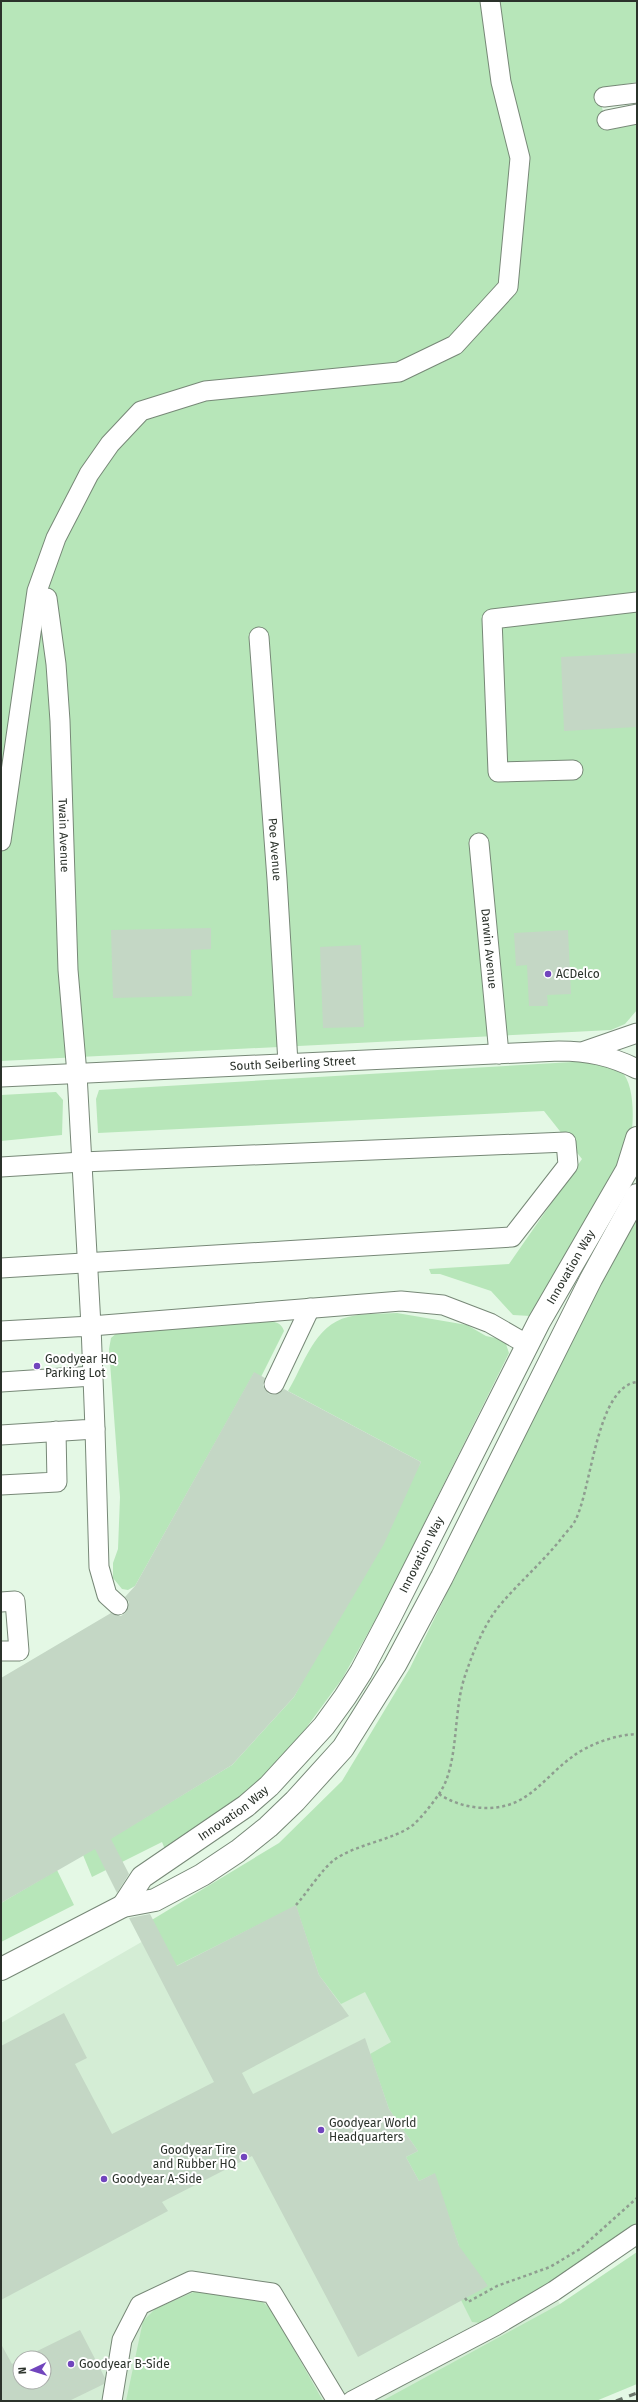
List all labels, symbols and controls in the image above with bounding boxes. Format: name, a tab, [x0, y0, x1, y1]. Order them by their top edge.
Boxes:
street label: Twain Avenue	[55, 798, 72, 873]
street label: Poe Avenue	[265, 817, 284, 881]
street label: Darwin Avenue	[478, 908, 500, 989]
place label: ACDelco	[556, 967, 600, 981]
marker: ACDelco	[543, 969, 553, 979]
street label: South Seiberling Street	[229, 1053, 357, 1073]
street label: Innovation Way	[544, 1227, 598, 1307]
place label: Goodyear HQ Parking Lot	[45, 1352, 117, 1380]
marker: Goodyear HQ Parking Lot	[32, 1361, 42, 1371]
street label: Innovation Way	[396, 1514, 447, 1595]
street label: Innovation Way	[195, 1783, 271, 1844]
place label: Goodyear World Headquarters	[329, 2116, 416, 2144]
marker: Goodyear World Headquarters	[316, 2125, 326, 2135]
place label: Goodyear Tire and Rubber HQ	[153, 2143, 236, 2171]
marker: Goodyear Tire and Rubber HQ	[239, 2152, 249, 2162]
place label: Goodyear A-Side	[112, 2172, 202, 2186]
marker: Goodyear A-Side	[99, 2174, 109, 2184]
north arrow	[12, 2350, 52, 2390]
place label: Goodyear B-Side	[79, 2357, 170, 2371]
marker: Goodyear B-Side	[66, 2359, 76, 2369]
text: N	[16, 2367, 29, 2375]

